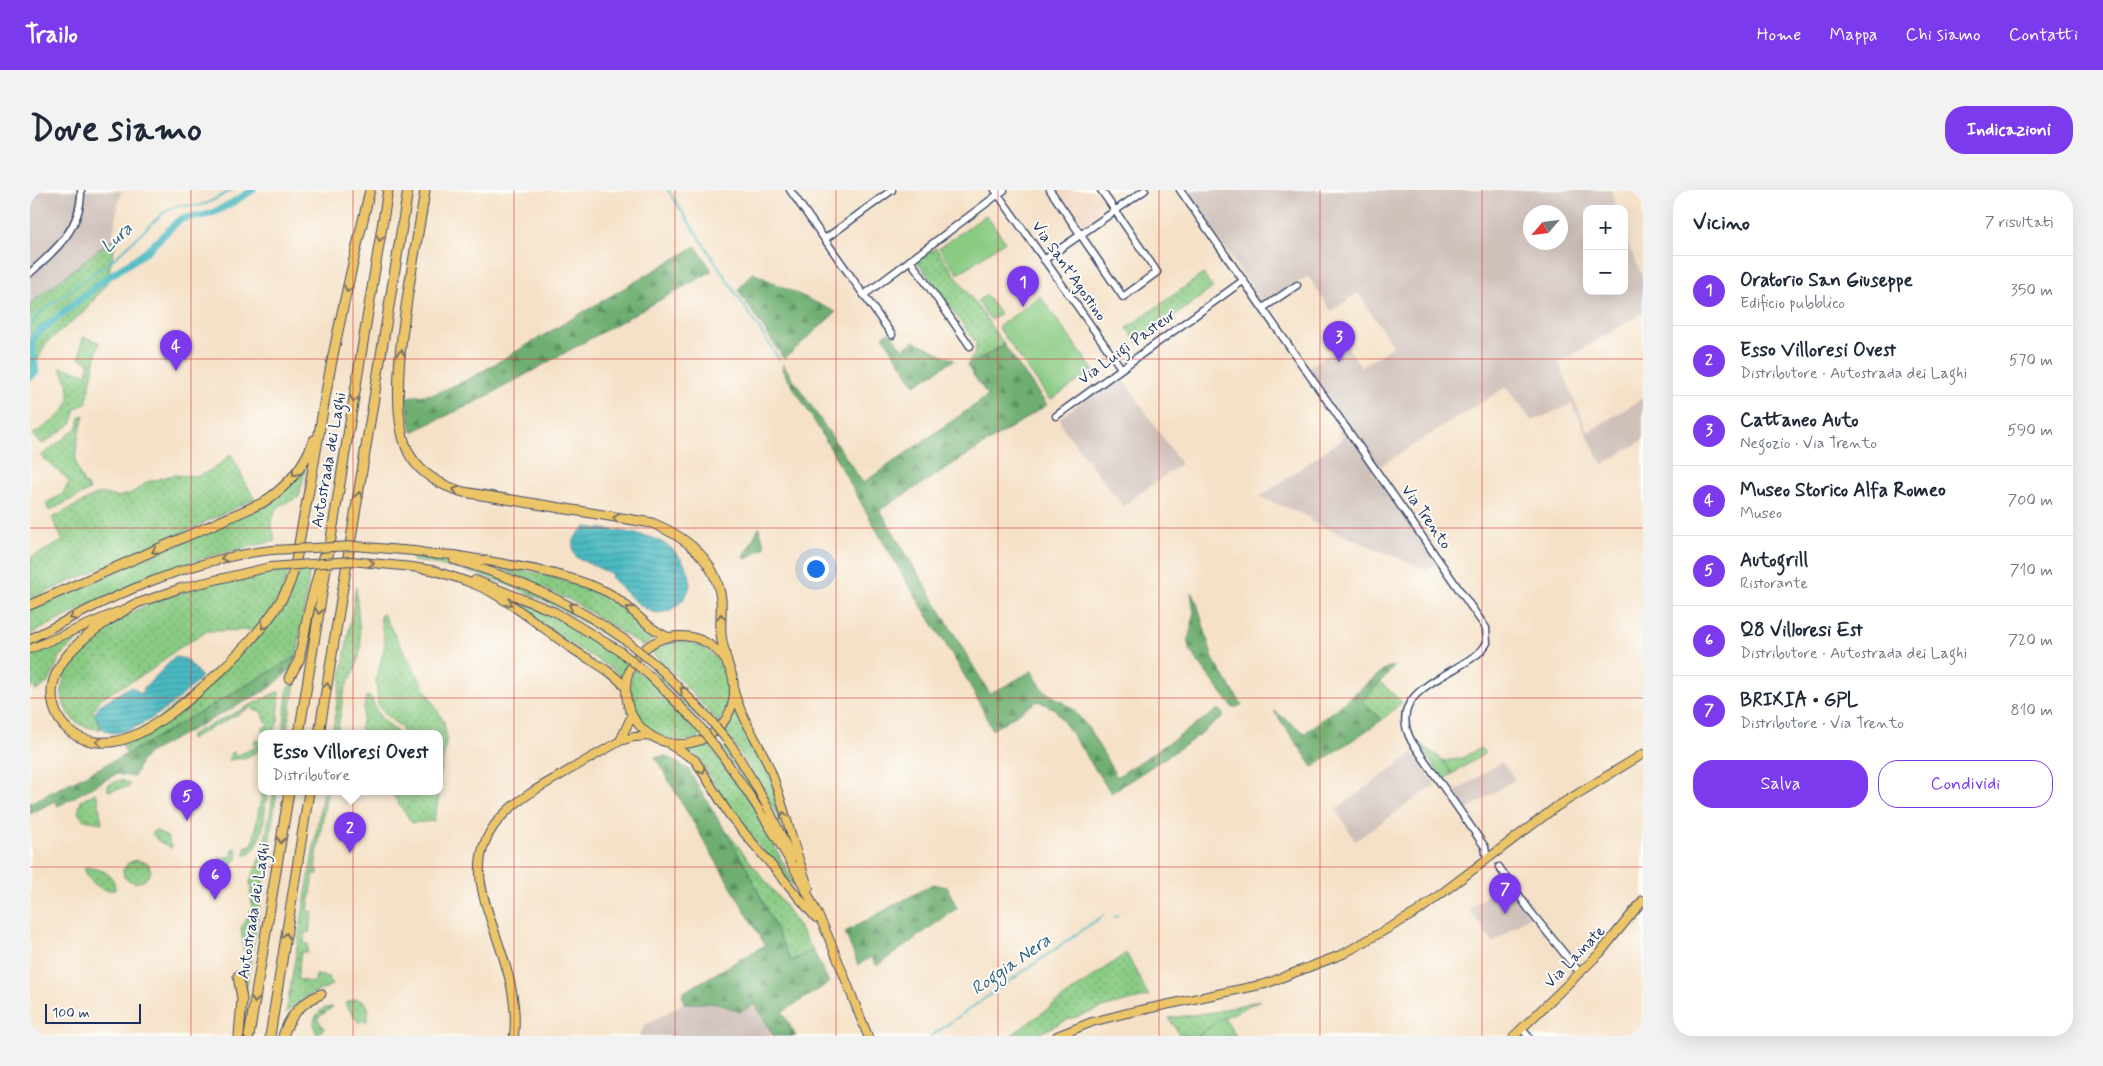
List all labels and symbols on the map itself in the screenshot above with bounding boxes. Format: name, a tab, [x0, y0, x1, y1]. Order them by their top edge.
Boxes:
north arrow	[1523, 205, 1568, 250]
water label: Lura	[96, 217, 138, 259]
street label: Via Sant'Agostino	[1027, 217, 1111, 325]
one-way arrow	[376, 234, 386, 242]
pin: 1	[1007, 266, 1039, 307]
one-way arrow	[343, 284, 354, 293]
street label: Via Luigi Pasteur	[1074, 304, 1181, 390]
pin: 3	[1323, 321, 1355, 362]
pin: 4	[160, 330, 192, 371]
one-way arrow	[395, 349, 406, 357]
street label: Autostrada dei Laghi	[307, 391, 352, 530]
one-way arrow	[350, 394, 360, 403]
one-way arrow	[293, 467, 301, 476]
street label: Via Trento	[1396, 481, 1456, 554]
one-way arrow	[452, 485, 460, 495]
one-way arrow	[353, 491, 363, 499]
one-way arrow	[611, 513, 620, 523]
one-way arrow	[151, 545, 160, 556]
one-way arrow	[220, 552, 229, 563]
your location	[803, 556, 829, 582]
one-way arrow	[367, 557, 375, 568]
one-way arrow	[503, 597, 512, 607]
one-way arrow	[568, 602, 577, 612]
one-way arrow	[314, 606, 324, 615]
one-way arrow	[625, 606, 634, 615]
one-way arrow	[69, 611, 78, 621]
one-way arrow	[716, 612, 726, 620]
one-way arrow	[261, 620, 269, 629]
one-way arrow	[321, 682, 331, 691]
one-way arrow	[680, 687, 689, 696]
one-way arrow	[95, 737, 103, 748]
one-way arrow	[696, 765, 706, 774]
pin: 5	[171, 780, 203, 821]
one-way arrow	[779, 811, 790, 820]
pin: 2	[334, 812, 366, 853]
one-way arrow	[277, 835, 287, 844]
street label: Autostrada dei Laghi	[233, 842, 276, 981]
pin: 6	[199, 859, 231, 900]
pin: 7	[1489, 873, 1521, 914]
street label: Via Lainate	[1540, 921, 1611, 993]
water label: Roggia Nera	[967, 929, 1057, 1003]
one-way arrow	[280, 932, 290, 940]
one-way arrow	[251, 996, 261, 1005]
scale bar	[45, 1001, 141, 1024]

